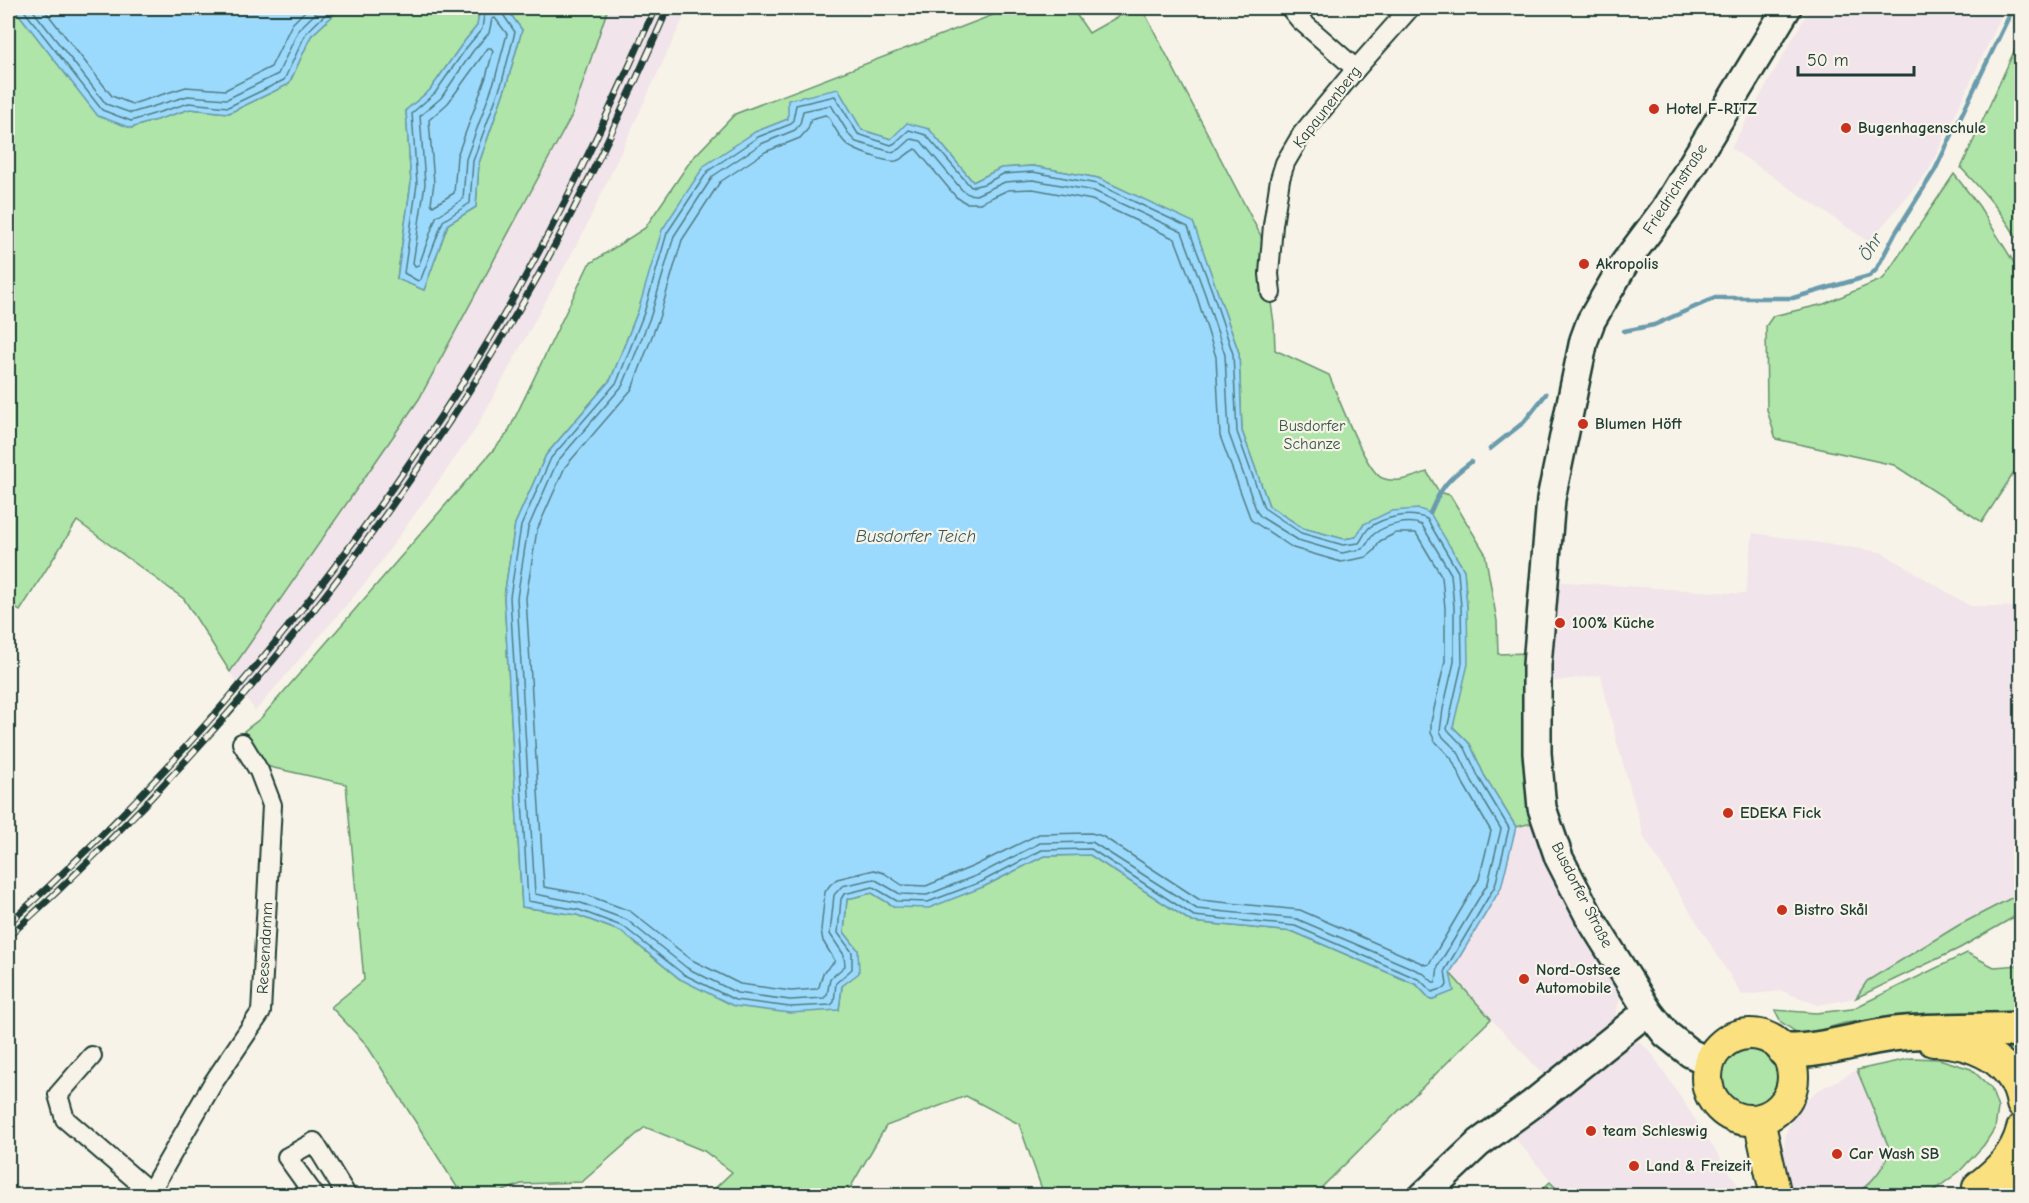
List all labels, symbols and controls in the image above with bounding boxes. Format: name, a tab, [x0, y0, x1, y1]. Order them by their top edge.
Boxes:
scale bar	[1798, 39, 1914, 77]
text: 50 m	[1807, 50, 1849, 71]
street label: Kapaunenberg	[1289, 63, 1365, 151]
place label: Hotel F-RITZ	[1666, 100, 1758, 118]
marker: Hotel F-RITZ	[1647, 102, 1661, 116]
place label: Bugenhagenschule	[1858, 119, 1986, 137]
marker: Bugenhagenschule	[1839, 121, 1853, 135]
street label: Friedrichstraße	[1639, 141, 1711, 237]
water label: Öhr	[1855, 229, 1888, 265]
place label: Akropolis	[1596, 255, 1658, 273]
marker: Akropolis	[1577, 257, 1591, 271]
place label: Blumen Höft	[1595, 415, 1683, 433]
park label: Busdorfer Schanze	[1279, 417, 1346, 453]
marker: Blumen Höft	[1576, 417, 1590, 431]
water label: Busdorfer Teich	[856, 526, 976, 547]
place label: 100% Küche	[1572, 614, 1654, 632]
marker: 100% Küche	[1553, 616, 1567, 630]
place label: EDEKA Fick	[1740, 804, 1821, 822]
marker: EDEKA Fick	[1721, 806, 1735, 820]
street label: Busdorfer Straße	[1548, 839, 1616, 951]
place label: Bistro Skål	[1794, 901, 1868, 919]
street label: Reesendamm	[254, 902, 276, 994]
marker: Bistro Skål	[1775, 903, 1789, 917]
place label: Nord-Ostsee Automobile	[1536, 961, 1620, 997]
marker: Nord-Ostsee Automobile	[1517, 972, 1531, 986]
place label: team Schleswig	[1602, 1122, 1708, 1140]
marker: team Schleswig	[1584, 1124, 1598, 1138]
place label: Car Wash SB	[1849, 1145, 1939, 1163]
marker: Car Wash SB	[1830, 1147, 1844, 1161]
place label: Land & Freizeit	[1646, 1157, 1752, 1175]
marker: Land & Freizeit	[1627, 1159, 1641, 1173]

